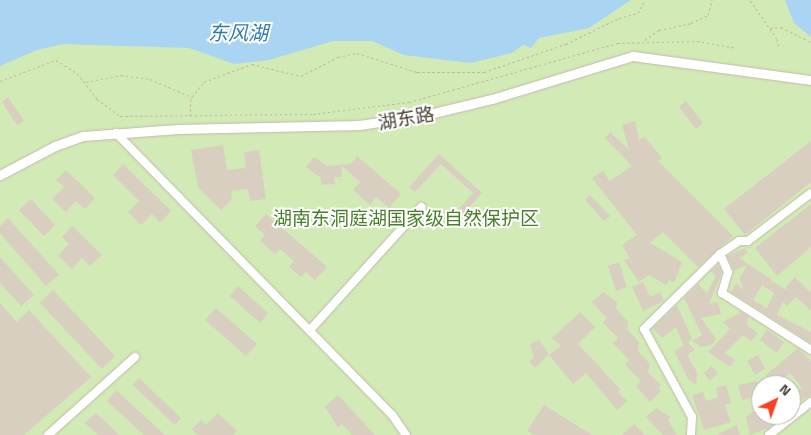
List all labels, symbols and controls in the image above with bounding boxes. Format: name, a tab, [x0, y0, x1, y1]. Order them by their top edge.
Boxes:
water label: 东风湖	[208, 20, 268, 44]
street label: 湖东路	[376, 102, 436, 134]
park label: 湖南东洞庭湖国家级自然保护区	[273, 207, 539, 229]
north arrow	[751, 375, 801, 425]
text: N	[775, 378, 796, 400]

